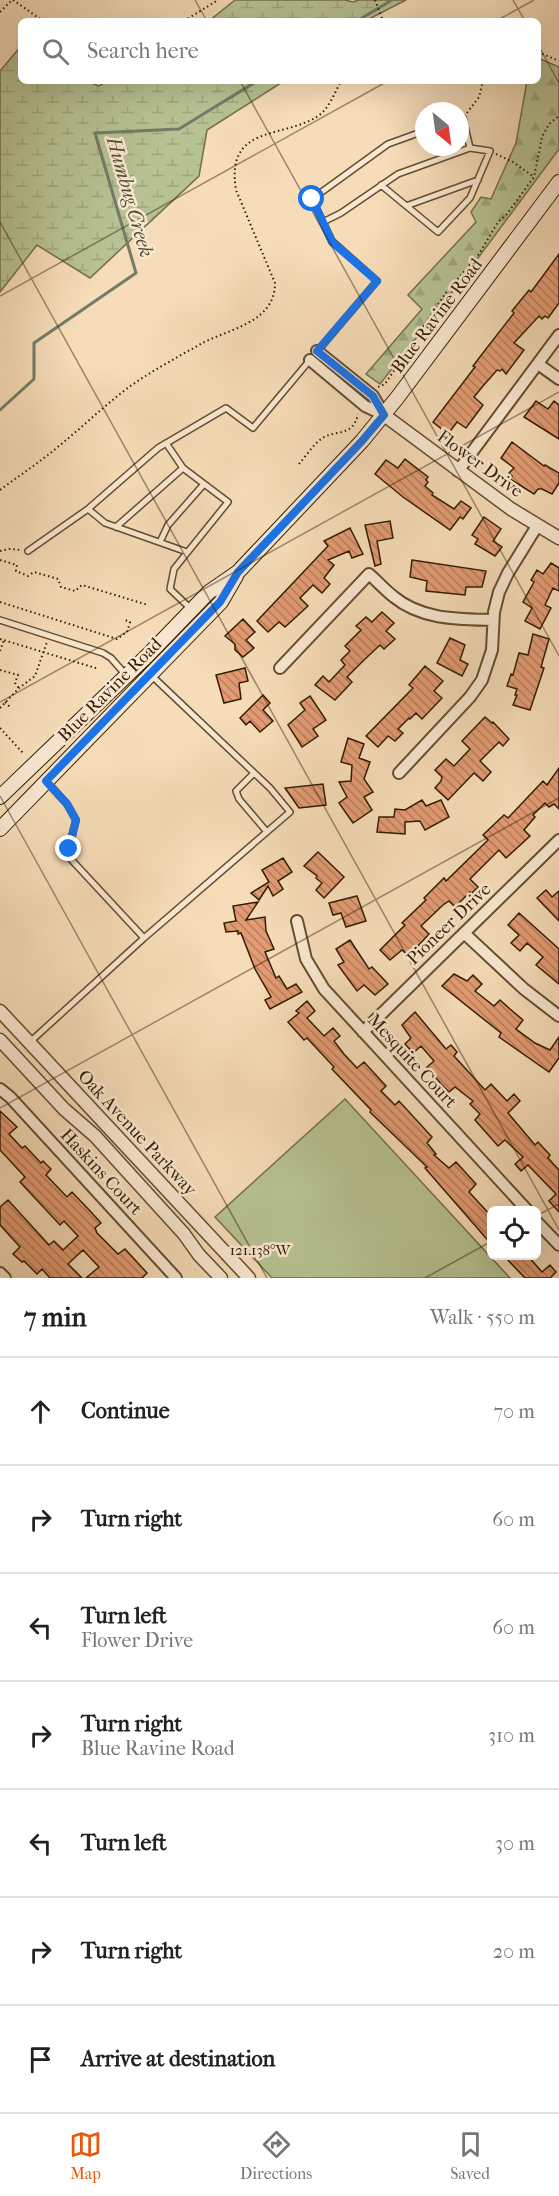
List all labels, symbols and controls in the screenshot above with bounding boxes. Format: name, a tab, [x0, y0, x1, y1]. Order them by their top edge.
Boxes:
search box	[18, 18, 541, 84]
icon: search	[39, 35, 72, 68]
text: Search here	[87, 38, 199, 64]
north arrow	[415, 102, 469, 156]
water label: Humbug Creek	[102, 133, 158, 260]
route start	[298, 185, 324, 211]
street label: Blue Ravine Road	[387, 254, 487, 378]
street label: Flower Drive	[433, 426, 527, 502]
street label: Blue Ravine Road	[54, 634, 166, 746]
route end	[55, 835, 81, 861]
street label: Pioneer Drive	[403, 879, 495, 969]
street label: Mesquite Court	[363, 1010, 461, 1113]
street label: Oak Avenue Parkway	[73, 1066, 202, 1201]
street label: Haskins Court	[56, 1125, 147, 1220]
map controls	[487, 1206, 541, 1260]
button: locate	[487, 1206, 541, 1260]
text: 121.138°W	[230, 1241, 292, 1259]
text: 7 min	[24, 1302, 87, 1333]
text: Walk · 550 m	[430, 1306, 535, 1329]
icon: ahead	[24, 1395, 57, 1428]
text: Continue	[81, 1398, 170, 1424]
text: 70 m	[493, 1400, 535, 1423]
icon: right	[24, 1503, 57, 1536]
text: Turn right	[81, 1506, 182, 1532]
text: 60 m	[492, 1508, 535, 1531]
text: Turn left	[81, 1603, 167, 1629]
icon: left	[24, 1611, 57, 1644]
text: 60 m	[492, 1616, 535, 1639]
text: Flower Drive	[81, 1629, 193, 1652]
text: Turn right	[81, 1711, 182, 1737]
icon: right	[24, 1719, 57, 1752]
text: 310 m	[488, 1724, 535, 1747]
text: Blue Ravine Road	[81, 1737, 235, 1760]
icon: left	[24, 1827, 57, 1860]
text: Turn left	[81, 1830, 167, 1856]
text: 30 m	[495, 1832, 535, 1855]
icon: right	[24, 1935, 57, 1968]
text: Turn right	[81, 1938, 182, 1964]
text: 20 m	[493, 1940, 535, 1963]
icon: arrive	[24, 2043, 57, 2076]
text: Arrive at destination	[81, 2046, 275, 2072]
tab: Map	[69, 2128, 102, 2183]
tab: Directions	[240, 2128, 312, 2183]
tab: Saved	[450, 2128, 490, 2183]

